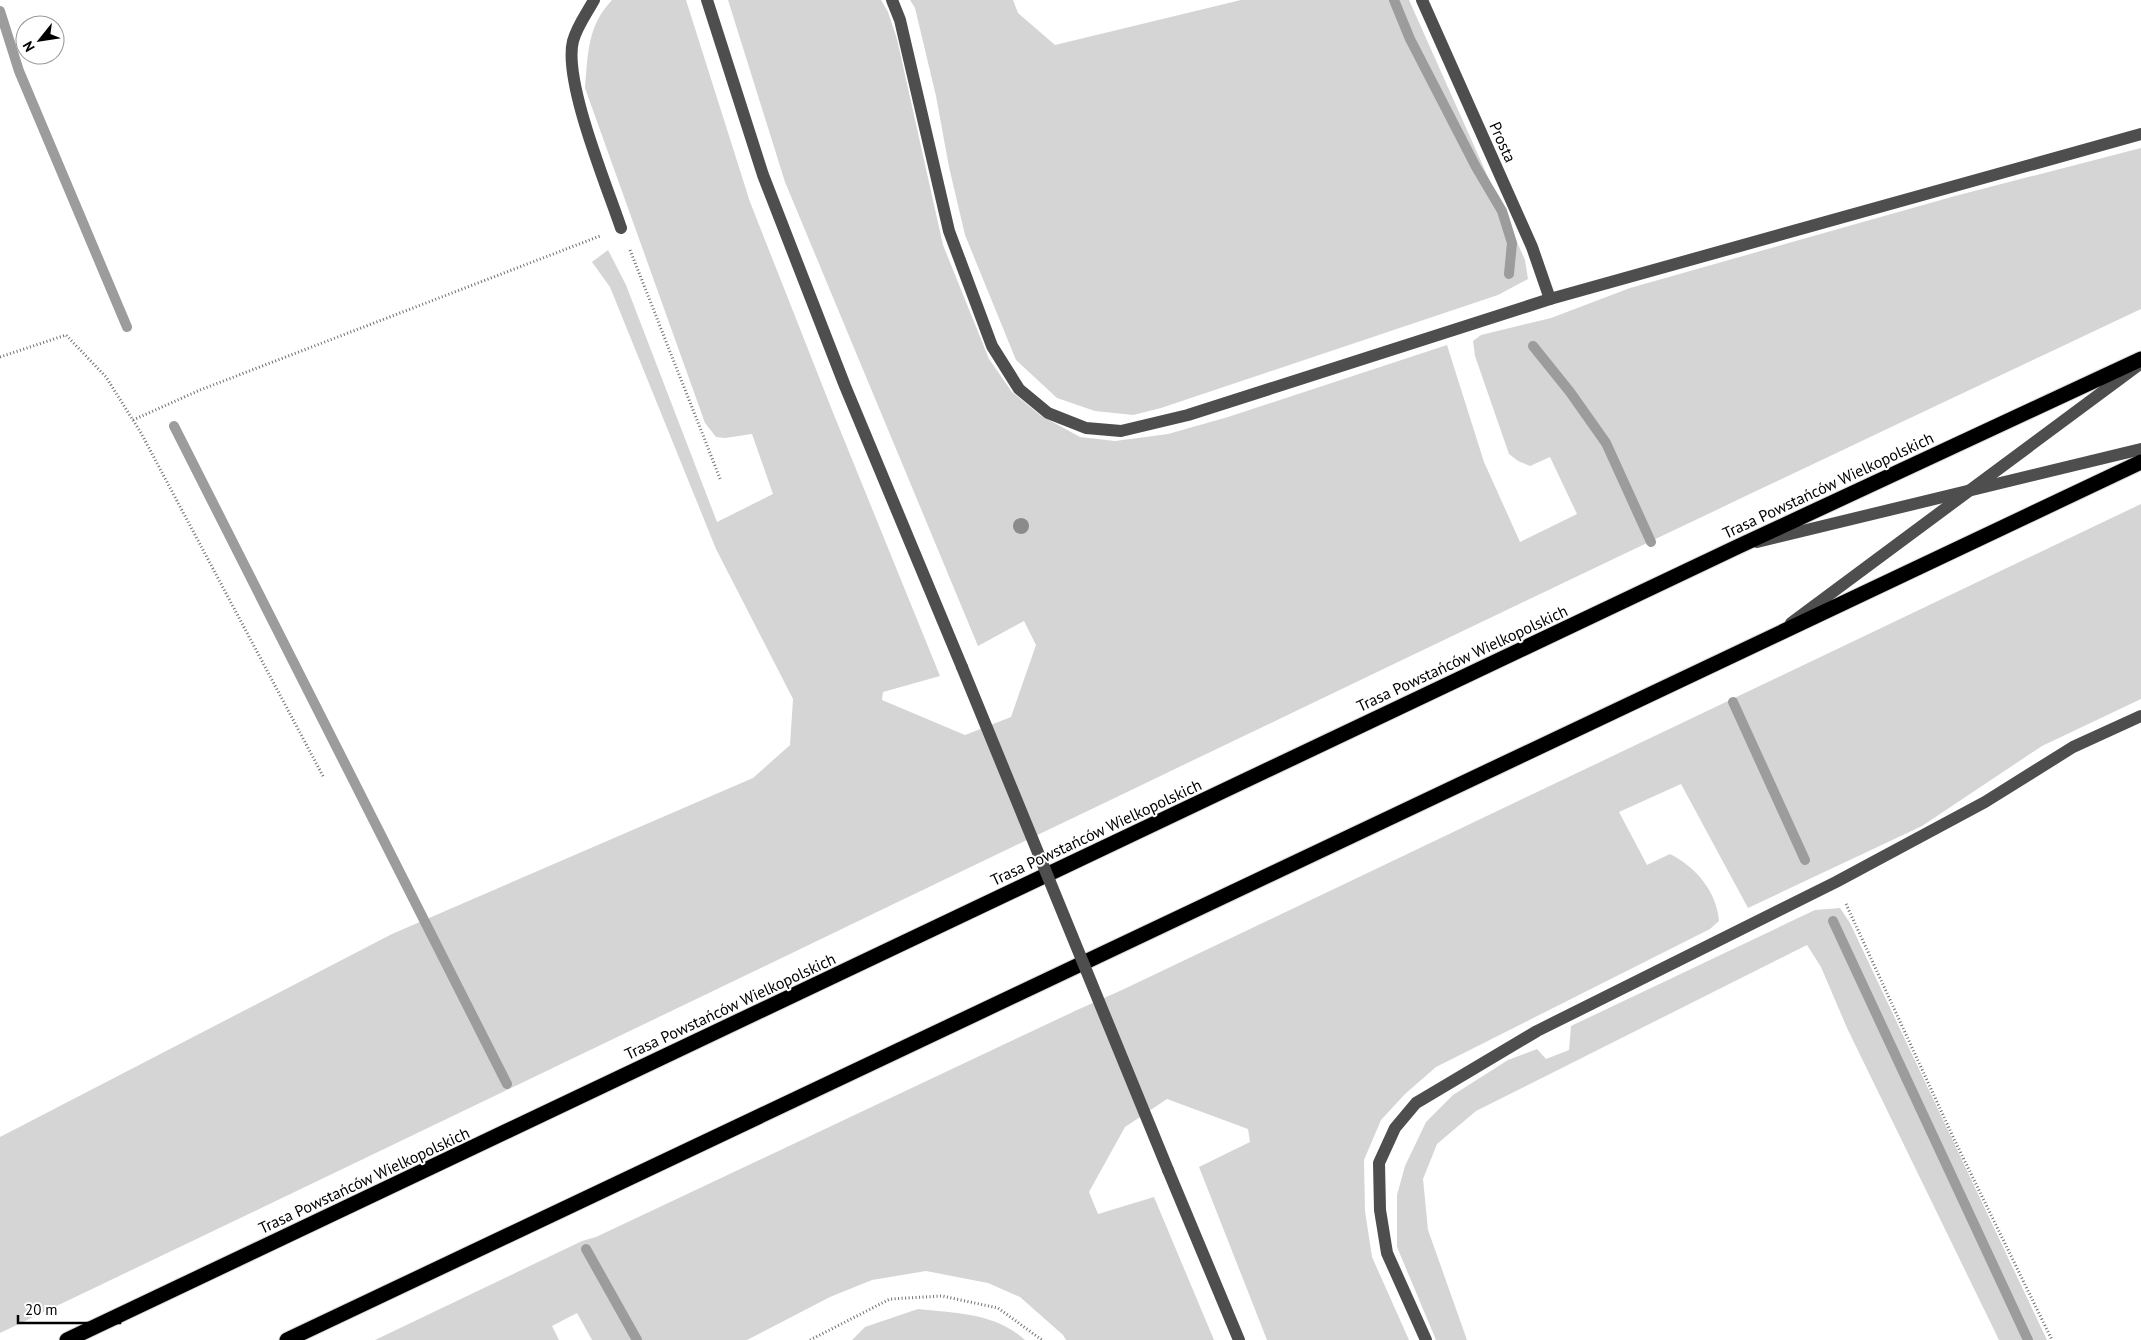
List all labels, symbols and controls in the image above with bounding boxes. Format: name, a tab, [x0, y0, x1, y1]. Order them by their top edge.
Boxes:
north arrow	[15, 15, 65, 65]
text: N	[19, 38, 39, 55]
street label: Prosta	[1485, 119, 1521, 165]
street label: Trasa Powstańców Wielkopolskich	[1719, 427, 1937, 543]
street label: Trasa Powstańców Wielkopolskich	[1353, 600, 1571, 716]
street label: Trasa Powstańców Wielkopolskich	[987, 774, 1205, 890]
street label: Trasa Powstańców Wielkopolskich	[621, 948, 839, 1064]
street label: Trasa Powstańców Wielkopolskich	[255, 1122, 473, 1238]
scale bar	[18, 1292, 120, 1324]
text: 20 m	[25, 1300, 58, 1319]

